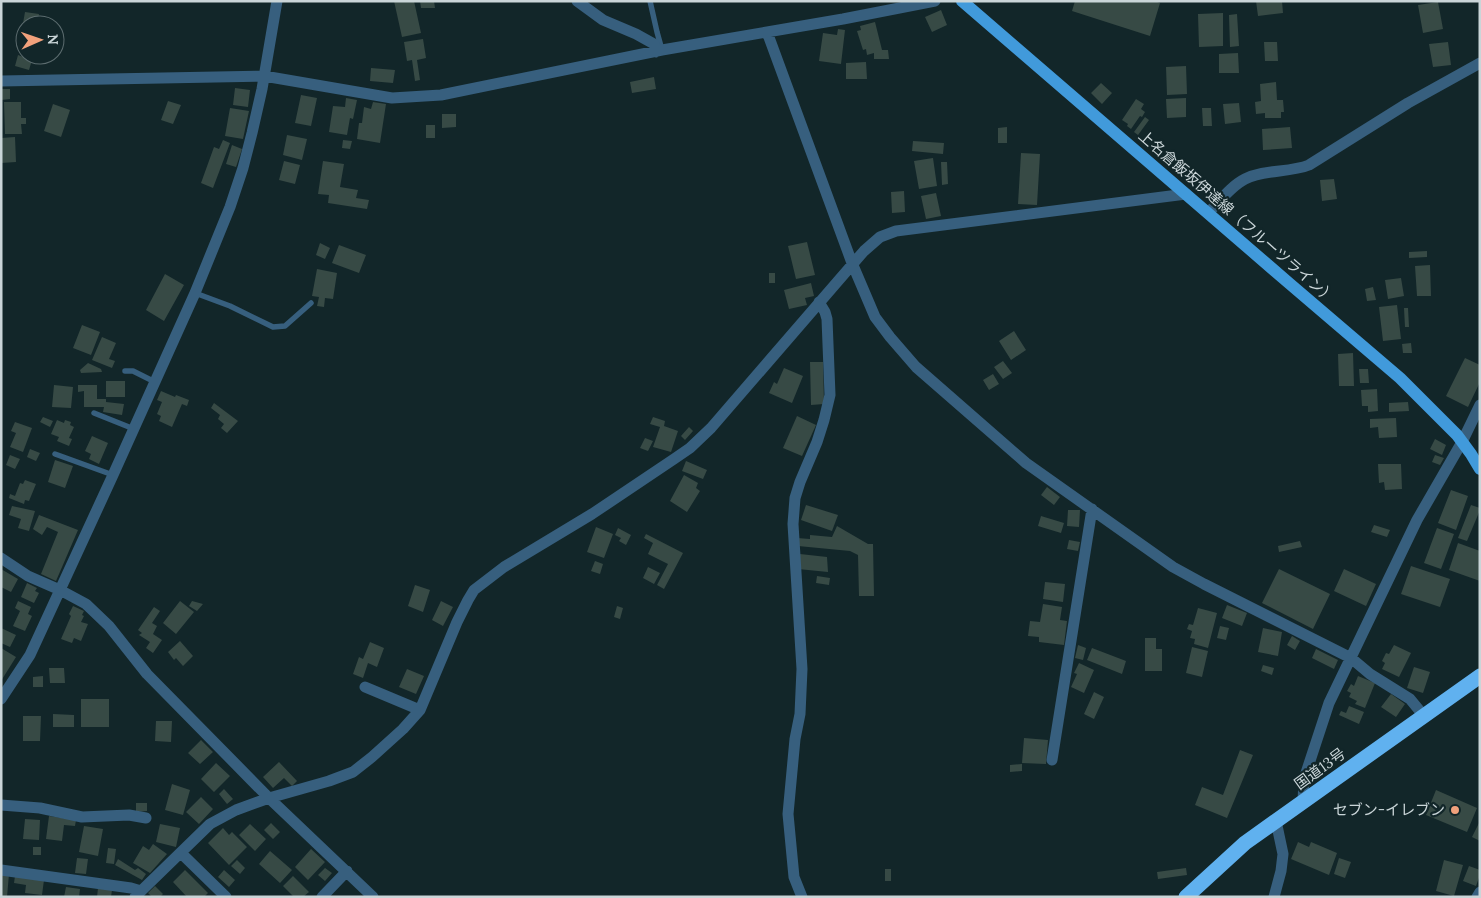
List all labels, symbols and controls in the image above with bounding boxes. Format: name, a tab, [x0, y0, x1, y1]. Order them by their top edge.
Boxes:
north arrow	[15, 15, 65, 65]
text: N	[44, 34, 62, 45]
street label: 上名倉飯坂伊達線（フルーツライン）	[1135, 126, 1340, 307]
street label: 国道13号	[1290, 744, 1349, 794]
place label: セブン-イレブン	[1333, 800, 1445, 819]
marker: セブン-イレブン	[1449, 804, 1461, 816]

